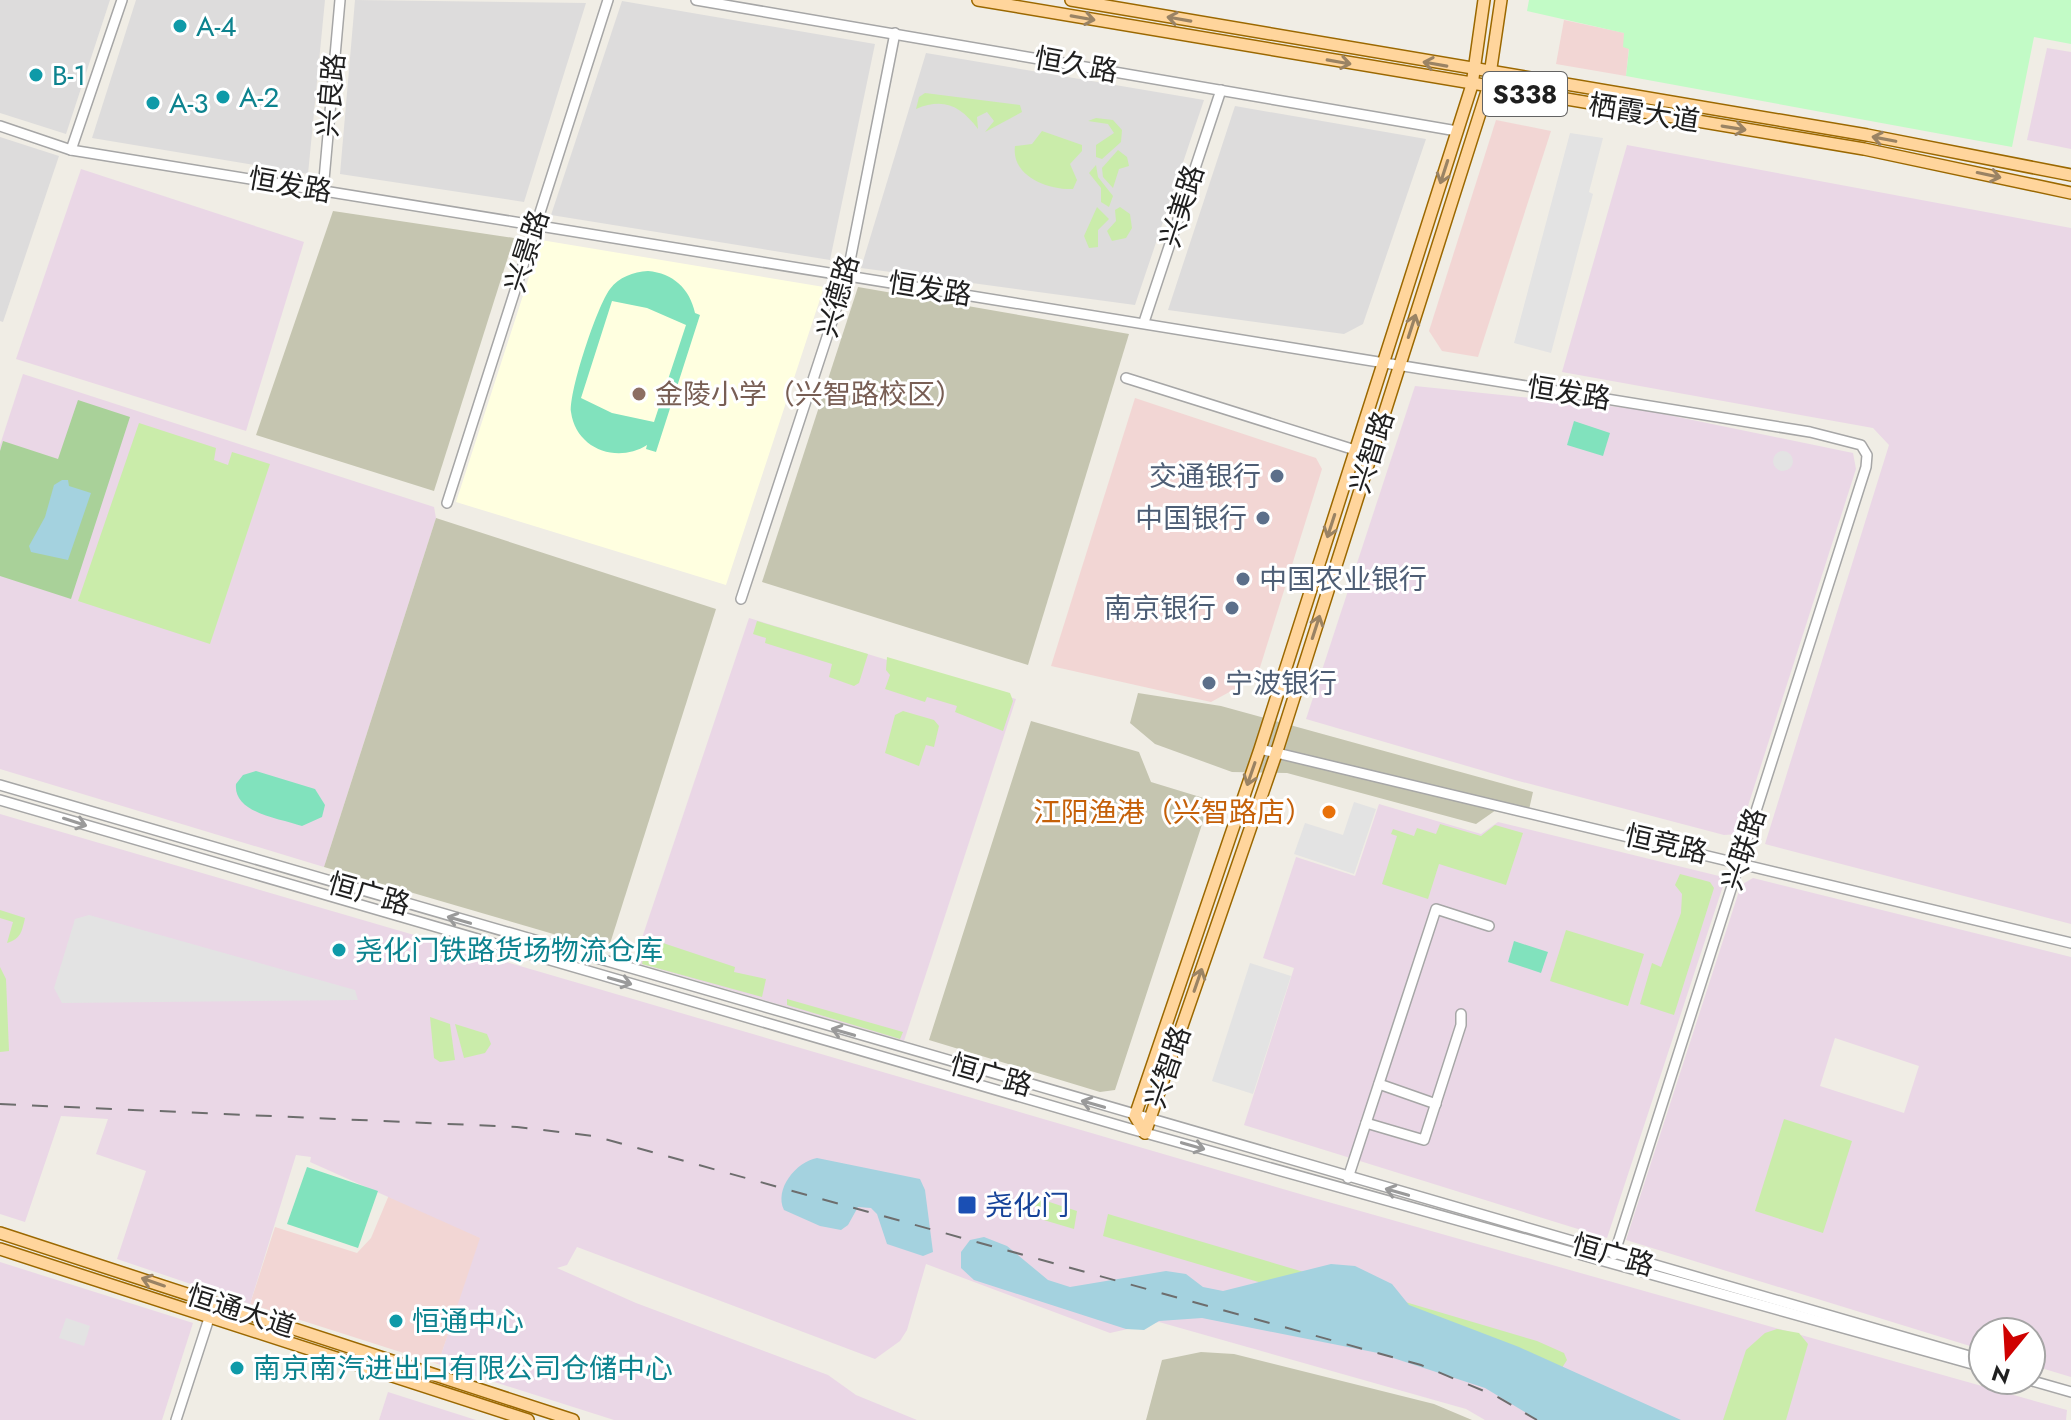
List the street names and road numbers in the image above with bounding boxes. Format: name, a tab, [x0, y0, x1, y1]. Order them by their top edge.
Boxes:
street label: 恒久路	[1031, 38, 1121, 92]
street label: 兴良路	[307, 51, 355, 139]
road number: S338	[1483, 72, 1567, 116]
street label: 栖霞大道	[1585, 84, 1703, 142]
street label: 恒发路	[245, 158, 335, 212]
street label: 兴美路	[1150, 160, 1214, 252]
street label: 兴景路	[495, 205, 559, 297]
street label: 兴德路	[807, 250, 869, 342]
street label: 恒发路	[885, 262, 975, 316]
street label: 恒发路	[1524, 366, 1614, 420]
street label: 兴智路	[1340, 406, 1404, 498]
street label: 兴联路	[1712, 803, 1776, 895]
street label: 恒竞路	[1620, 815, 1712, 873]
street label: 恒广路	[323, 863, 415, 925]
street label: 兴智路	[1135, 1021, 1201, 1113]
street label: 恒广路	[945, 1044, 1037, 1106]
street label: 恒广路	[1567, 1224, 1659, 1286]
street label: 恒通大道	[181, 1274, 301, 1348]

